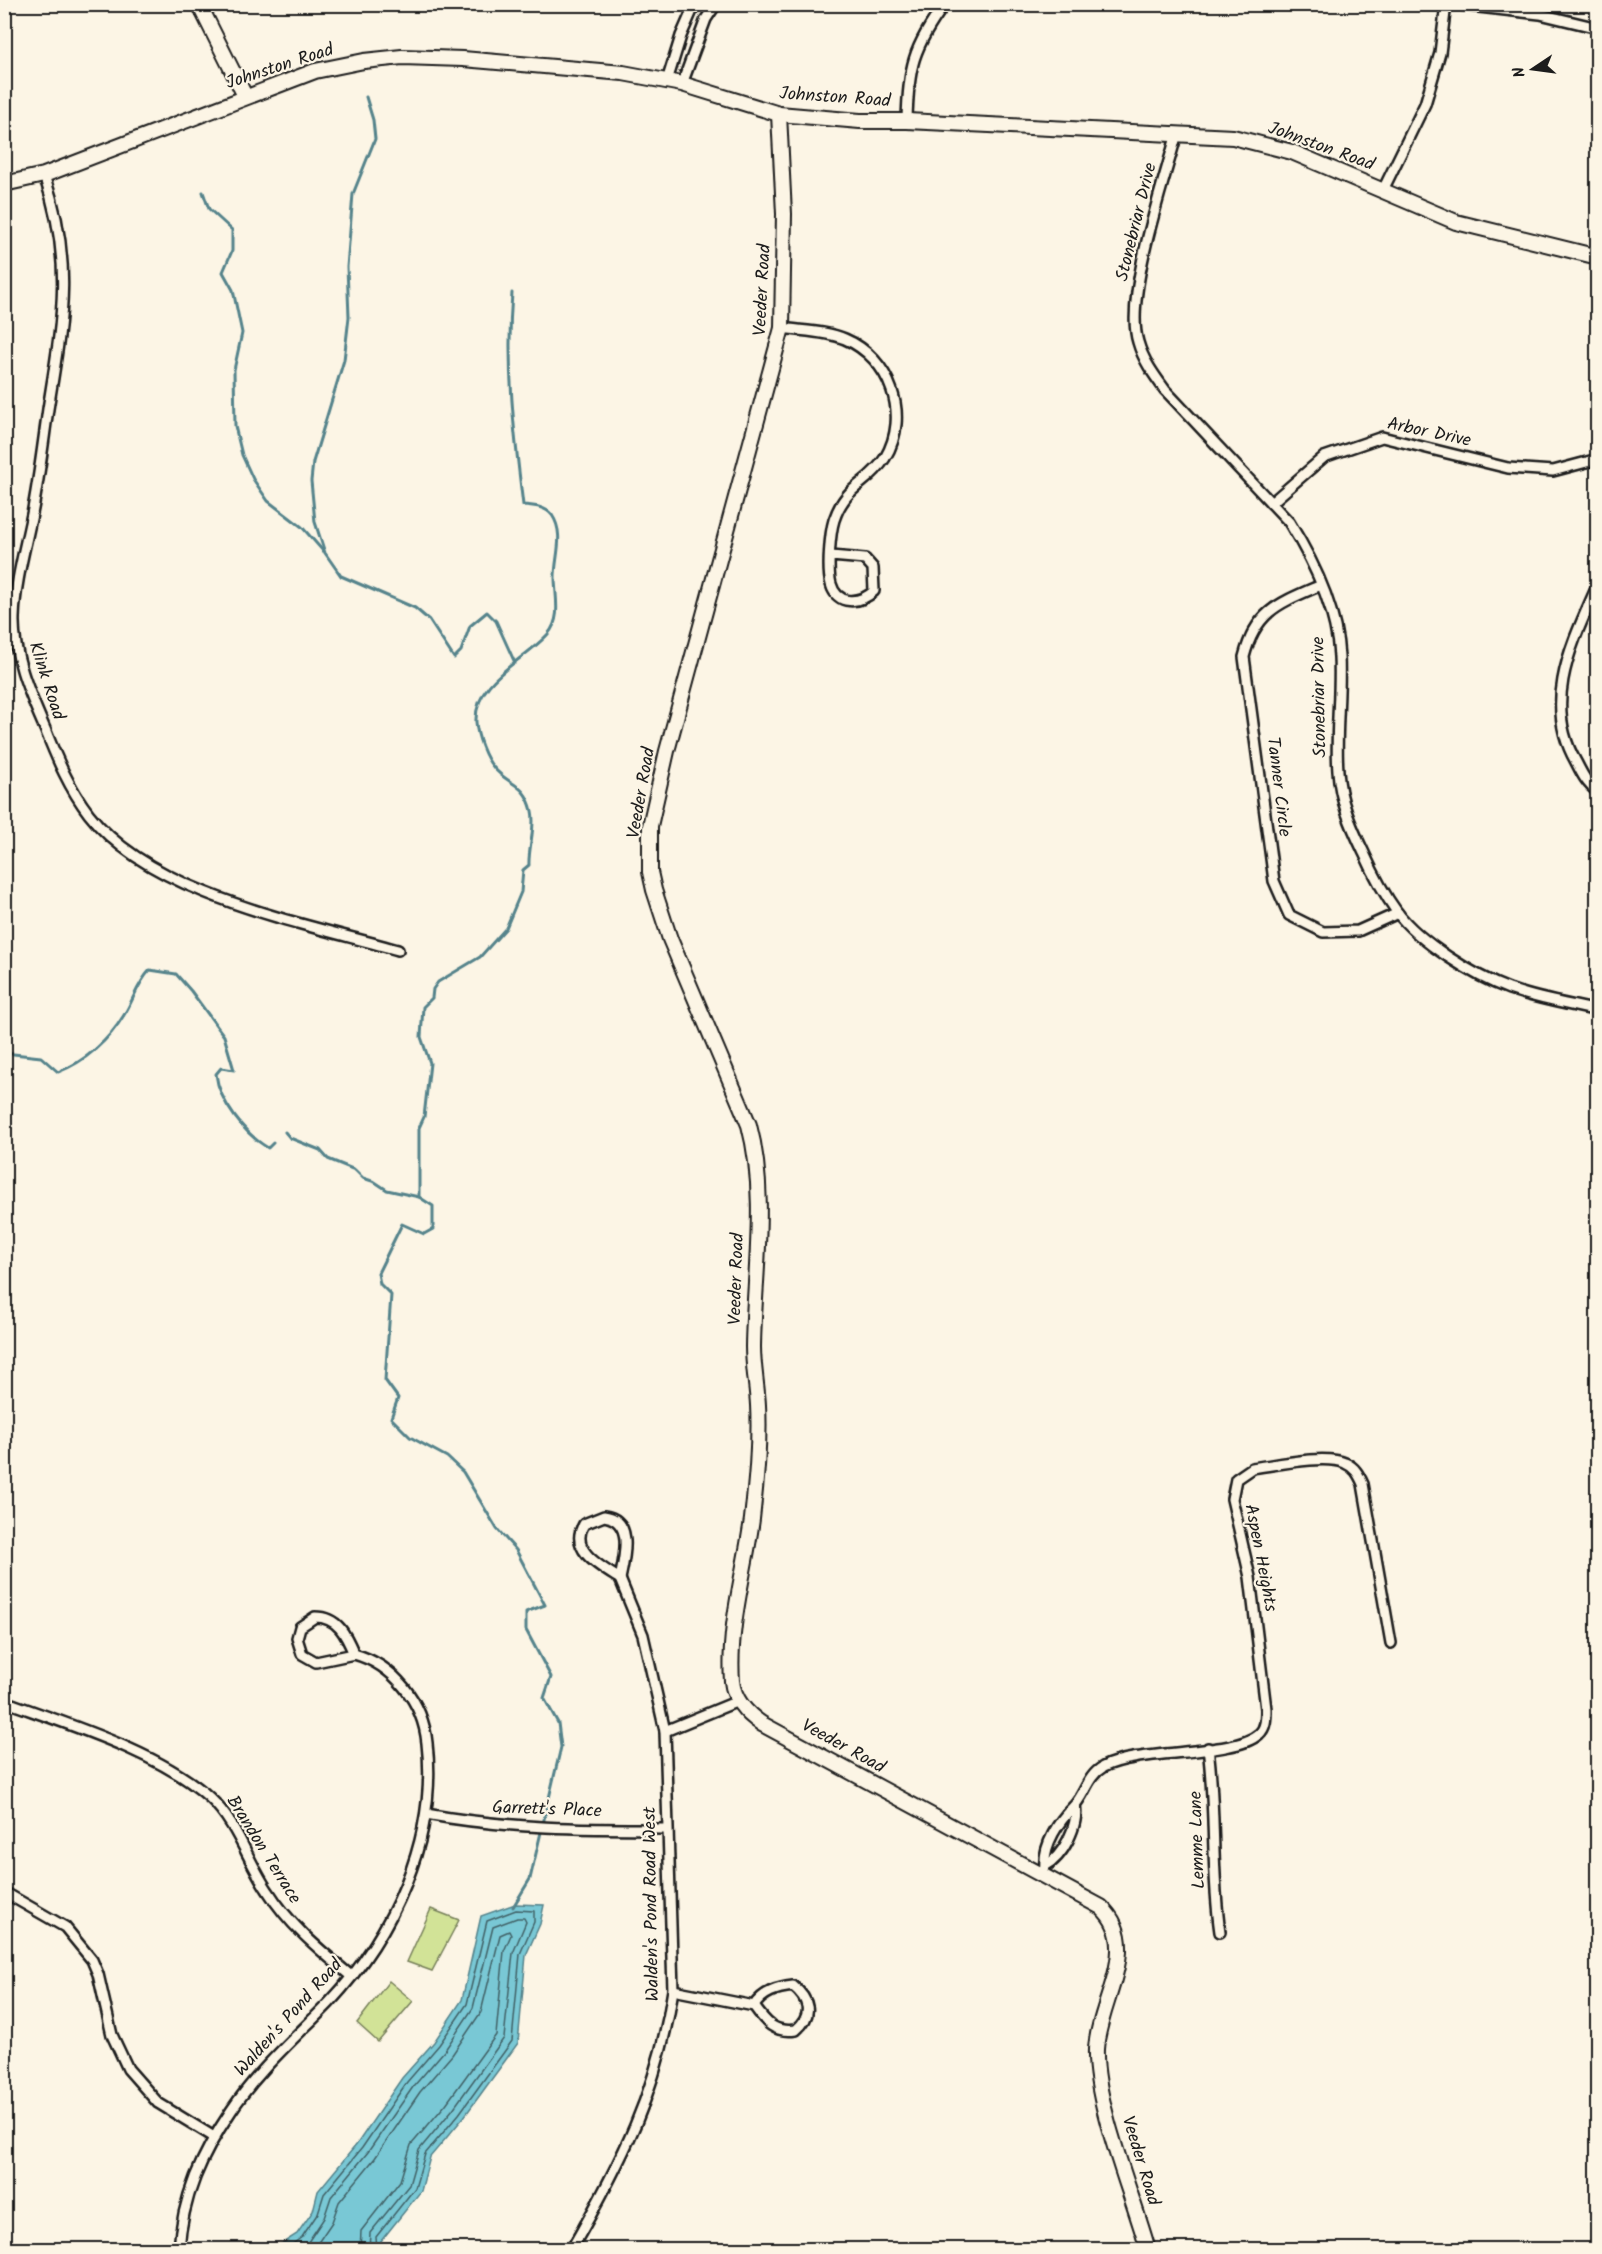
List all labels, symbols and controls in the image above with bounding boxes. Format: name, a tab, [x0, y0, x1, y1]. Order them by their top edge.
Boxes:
street label: Johnston Road	[222, 36, 338, 98]
north arrow	[1503, 39, 1563, 99]
text: N	[1507, 64, 1533, 80]
street label: Johnston Road	[778, 80, 893, 116]
street label: Johnston Road	[1264, 114, 1379, 180]
street label: Stonebriar Drive	[1108, 160, 1166, 284]
street label: Veeder Road	[746, 242, 780, 337]
street label: Arbor Drive	[1384, 410, 1474, 456]
street label: Stonebriar Drive	[1304, 636, 1336, 758]
street label: Klink Road	[20, 638, 73, 725]
street label: Tanner Circle	[1258, 736, 1298, 838]
street label: Veeder Road	[620, 744, 664, 841]
street label: Veeder Road	[721, 1231, 753, 1326]
street label: Aspen Heights	[1235, 1502, 1285, 1615]
street label: Veeder Road	[796, 1712, 891, 1783]
street label: Brandon Terrace	[218, 1790, 308, 1910]
street label: Lemme Lane	[1182, 1791, 1214, 1889]
street label: Garrett's Place	[492, 1794, 602, 1826]
street label: Walden's Pond Road West	[636, 1805, 668, 2002]
street label: Walden's Pond Road	[228, 1951, 351, 2084]
street label: Veeder Road	[1113, 2113, 1168, 2210]

